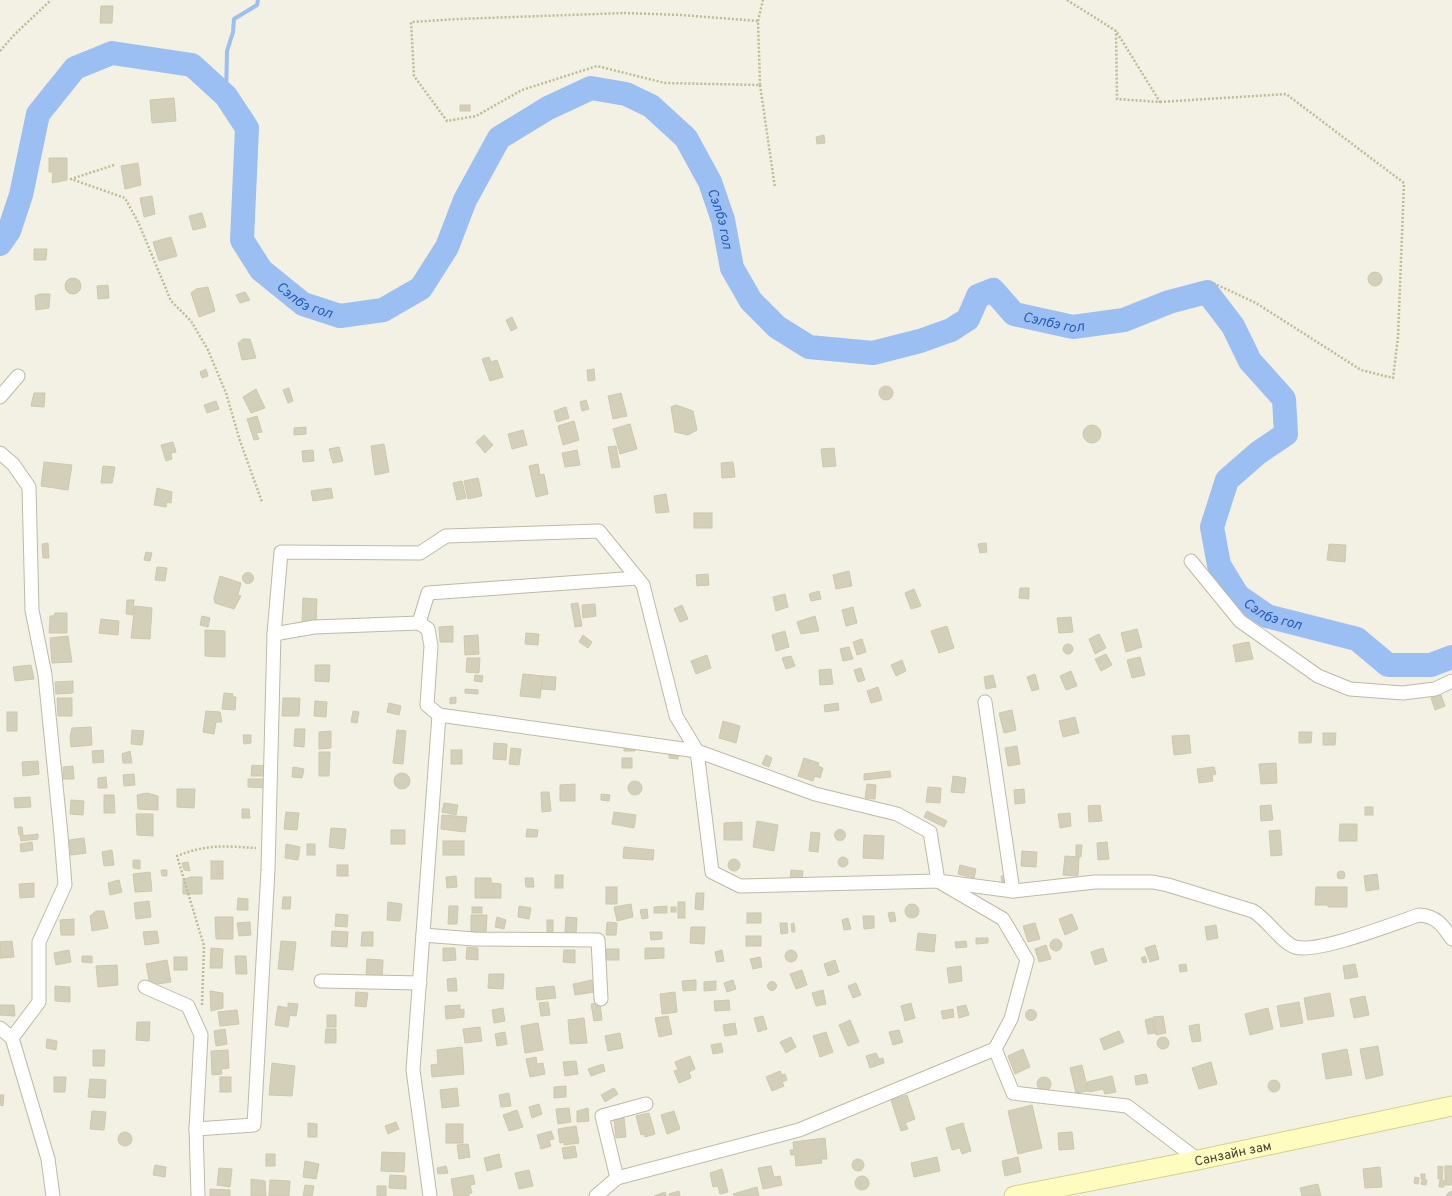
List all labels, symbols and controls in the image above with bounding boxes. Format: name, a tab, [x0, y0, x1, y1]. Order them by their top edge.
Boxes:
water label: Сэлбэ гол	[703, 186, 735, 251]
water label: Сэлбэ гол	[272, 279, 335, 323]
water label: Сэлбэ гол	[1021, 309, 1086, 338]
water label: Сэлбэ гол	[1239, 595, 1304, 635]
street label: Санзайн зам	[1193, 1139, 1273, 1171]

